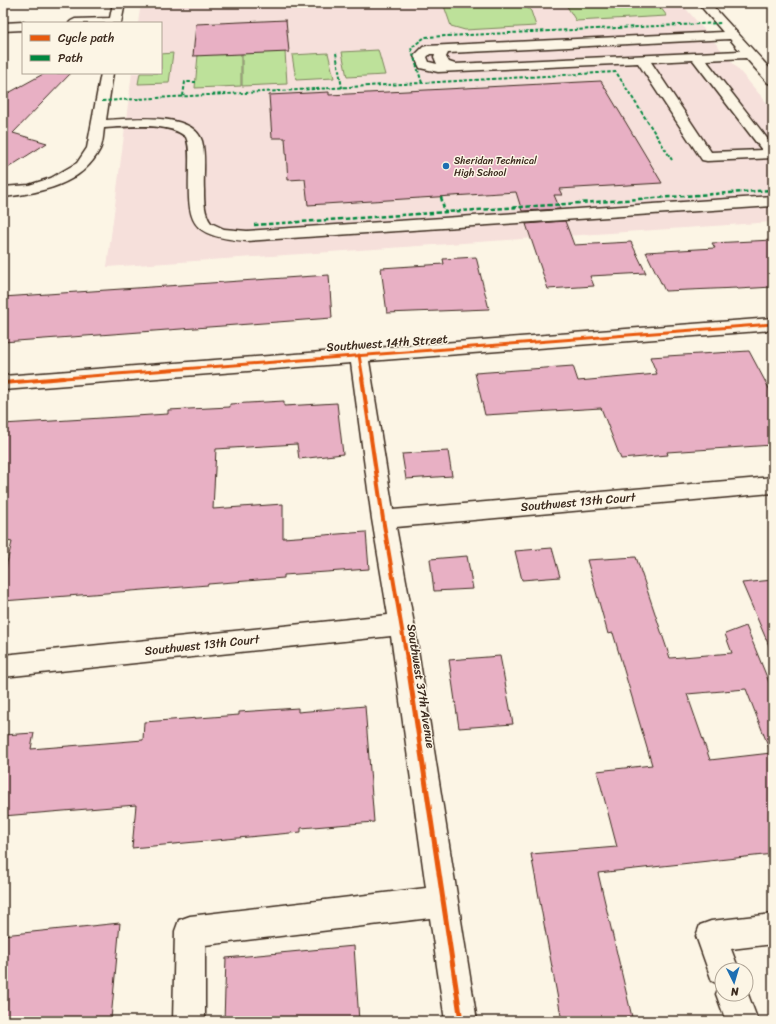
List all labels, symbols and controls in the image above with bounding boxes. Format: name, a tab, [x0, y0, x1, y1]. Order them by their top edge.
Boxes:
legend	[22, 22, 162, 74]
text: Cycle path	[58, 27, 114, 49]
text: Path	[58, 47, 83, 69]
place label: Sheridan Technical High School	[454, 152, 537, 182]
marker: Sheridan Technical High School	[441, 161, 451, 171]
street label: Southwest 14th Street	[326, 328, 448, 358]
street label: Southwest 13th Court	[520, 486, 638, 518]
street label: Southwest 37th Avenue	[400, 622, 442, 750]
street label: Southwest 13th Court	[144, 628, 262, 662]
north arrow	[714, 962, 754, 1002]
text: N	[730, 982, 740, 1001]

